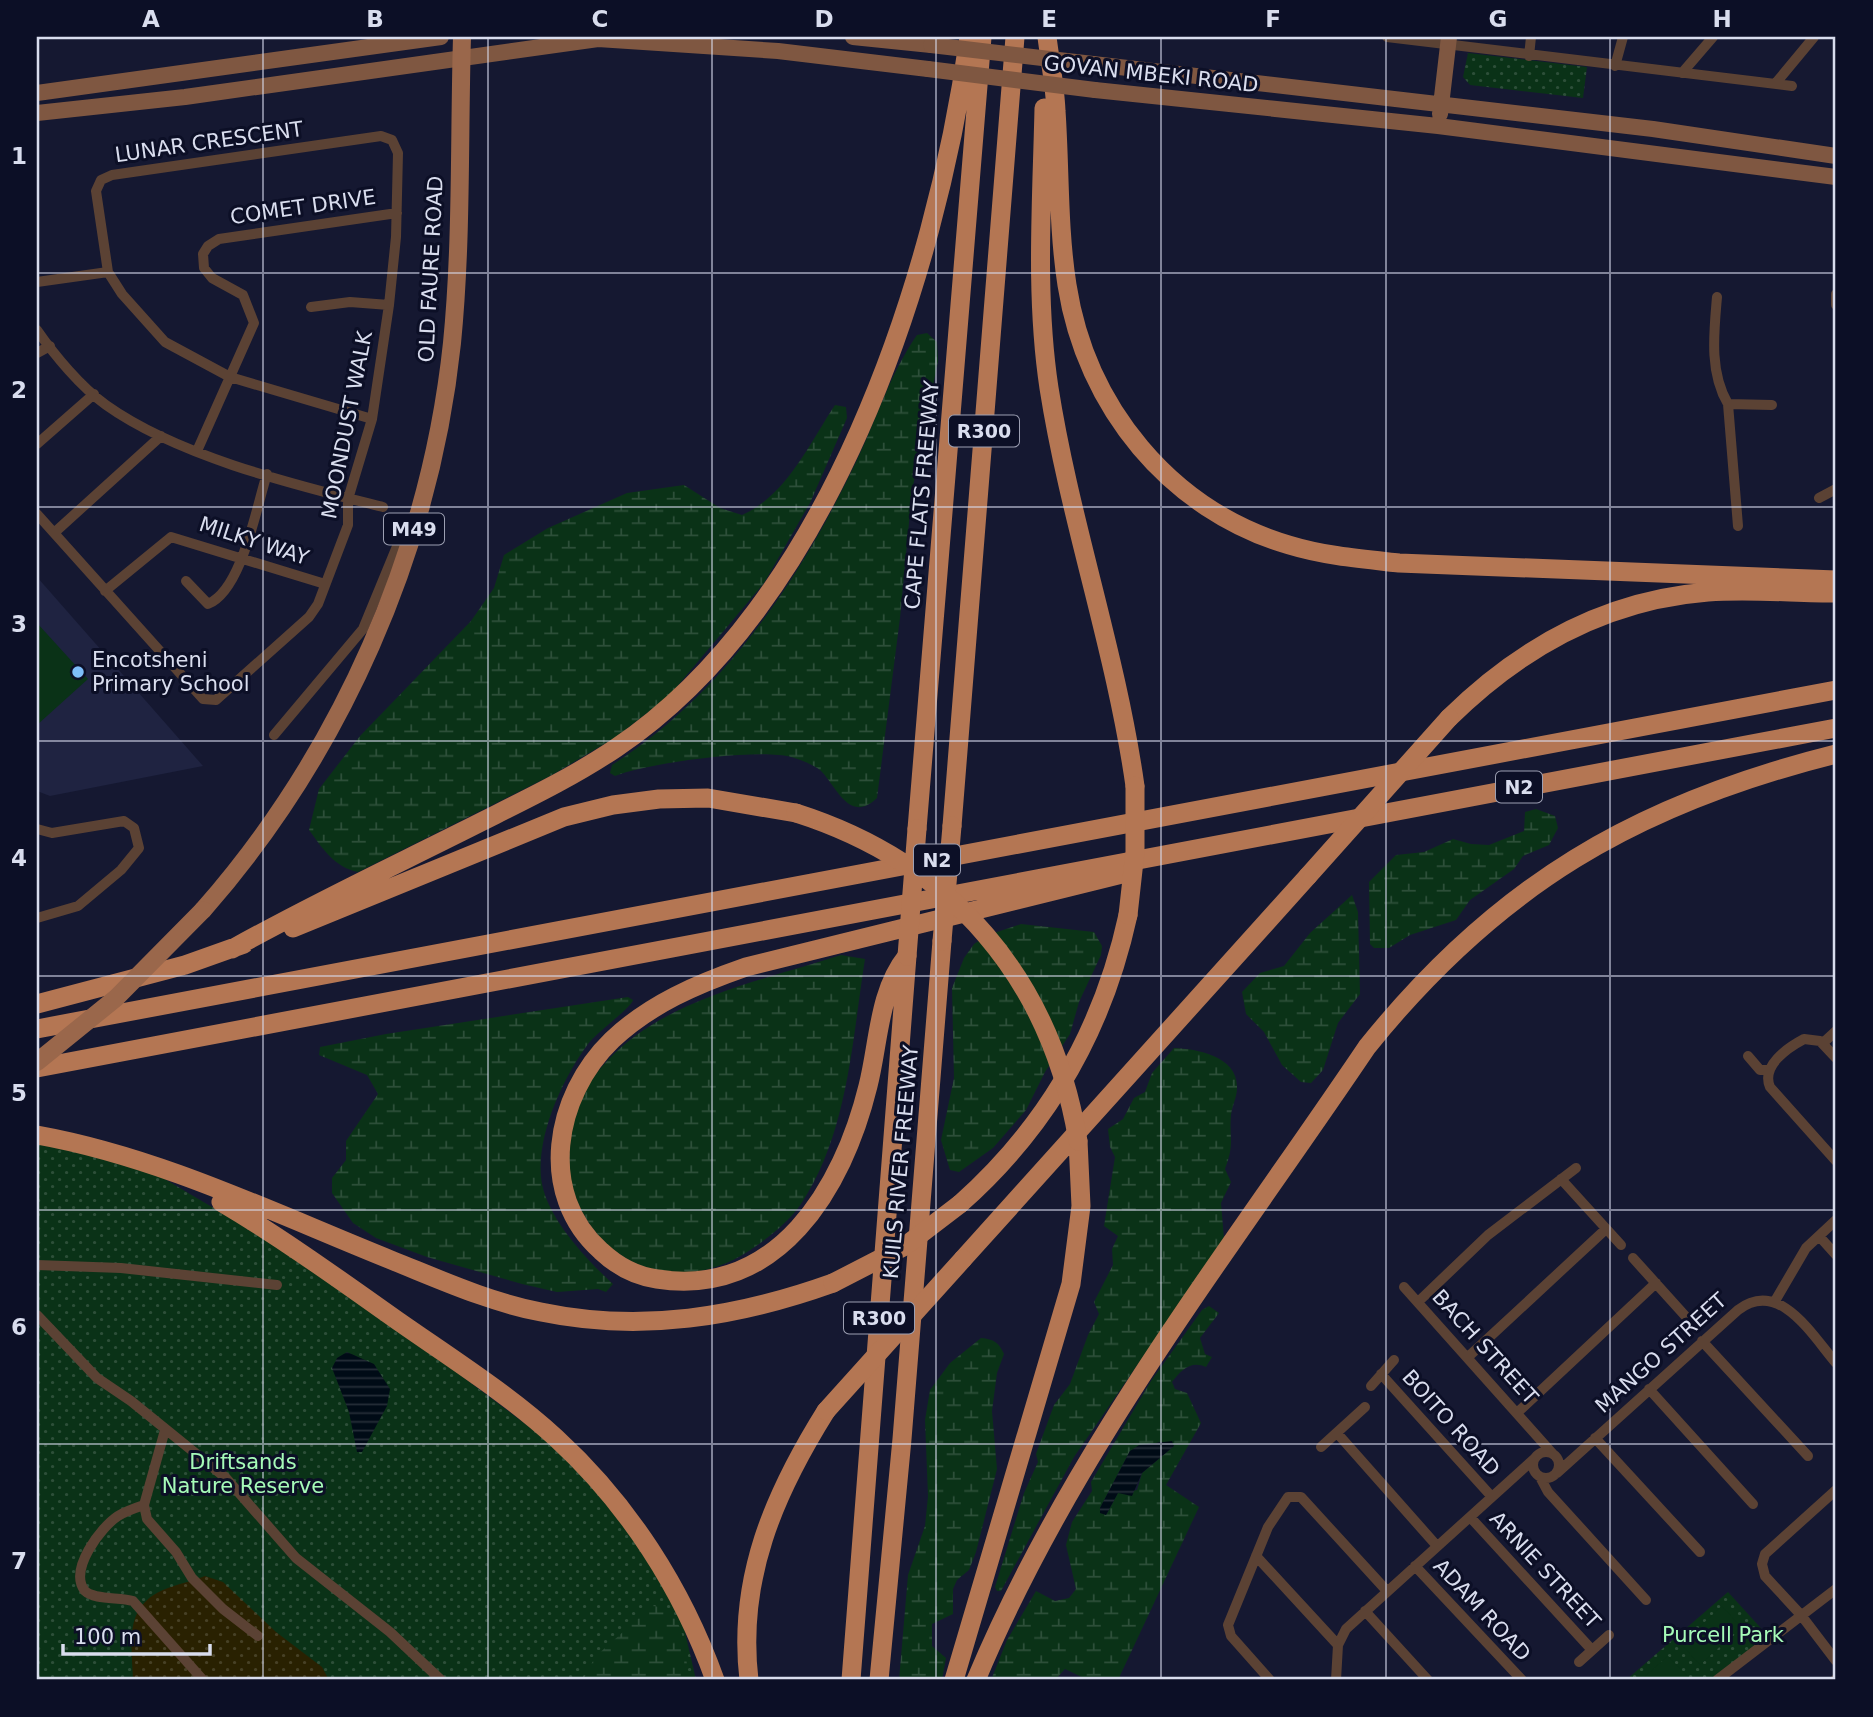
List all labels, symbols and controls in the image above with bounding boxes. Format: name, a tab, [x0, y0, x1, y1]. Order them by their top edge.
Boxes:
text: A	[142, 6, 160, 32]
text: B	[366, 6, 384, 32]
text: C	[592, 6, 608, 32]
text: D	[814, 6, 834, 32]
text: E	[1041, 6, 1057, 32]
text: F	[1265, 6, 1281, 32]
text: G	[1489, 6, 1507, 32]
text: H	[1712, 6, 1732, 32]
street label: GOVAN MBEKI ROAD	[1042, 51, 1260, 97]
street label: LUNAR CRESCENT	[113, 117, 305, 167]
text: 1	[11, 143, 27, 169]
street label: OLD FAURE ROAD	[414, 175, 448, 363]
street label: COMET DRIVE	[229, 185, 377, 229]
street label: MOONDUST WALK	[317, 328, 377, 521]
text: 2	[11, 377, 27, 403]
street label: CAPE FLATS FREEWAY	[900, 379, 944, 611]
road number: R300	[949, 416, 1019, 446]
street label: MILKY WAY	[196, 512, 312, 570]
road number: M49	[384, 514, 444, 544]
text: 3	[11, 611, 27, 637]
place label: Encotsheni Primary School	[92, 648, 250, 696]
marker: Encotsheni Primary School	[70, 664, 86, 680]
road number: N2	[1496, 772, 1542, 802]
text: 4	[11, 845, 27, 871]
road number: N2	[914, 845, 960, 876]
street label: KUILS RIVER FREEWAY	[879, 1044, 923, 1280]
text: 5	[11, 1080, 27, 1106]
street label: BACH STREET	[1427, 1285, 1543, 1409]
street label: MANGO STREET	[1591, 1288, 1731, 1418]
road number: R300	[844, 1302, 914, 1334]
text: 6	[11, 1314, 27, 1340]
street label: BOITO ROAD	[1397, 1365, 1505, 1481]
park label: Driftsands Nature Reserve	[162, 1450, 324, 1498]
street label: ARNIE STREET	[1485, 1507, 1605, 1633]
text: 7	[11, 1548, 27, 1574]
street label: ADAM ROAD	[1429, 1554, 1535, 1666]
scale bar	[63, 1612, 210, 1656]
park label: Purcell Park	[1662, 1623, 1785, 1647]
text: 100 m	[74, 1625, 141, 1649]

